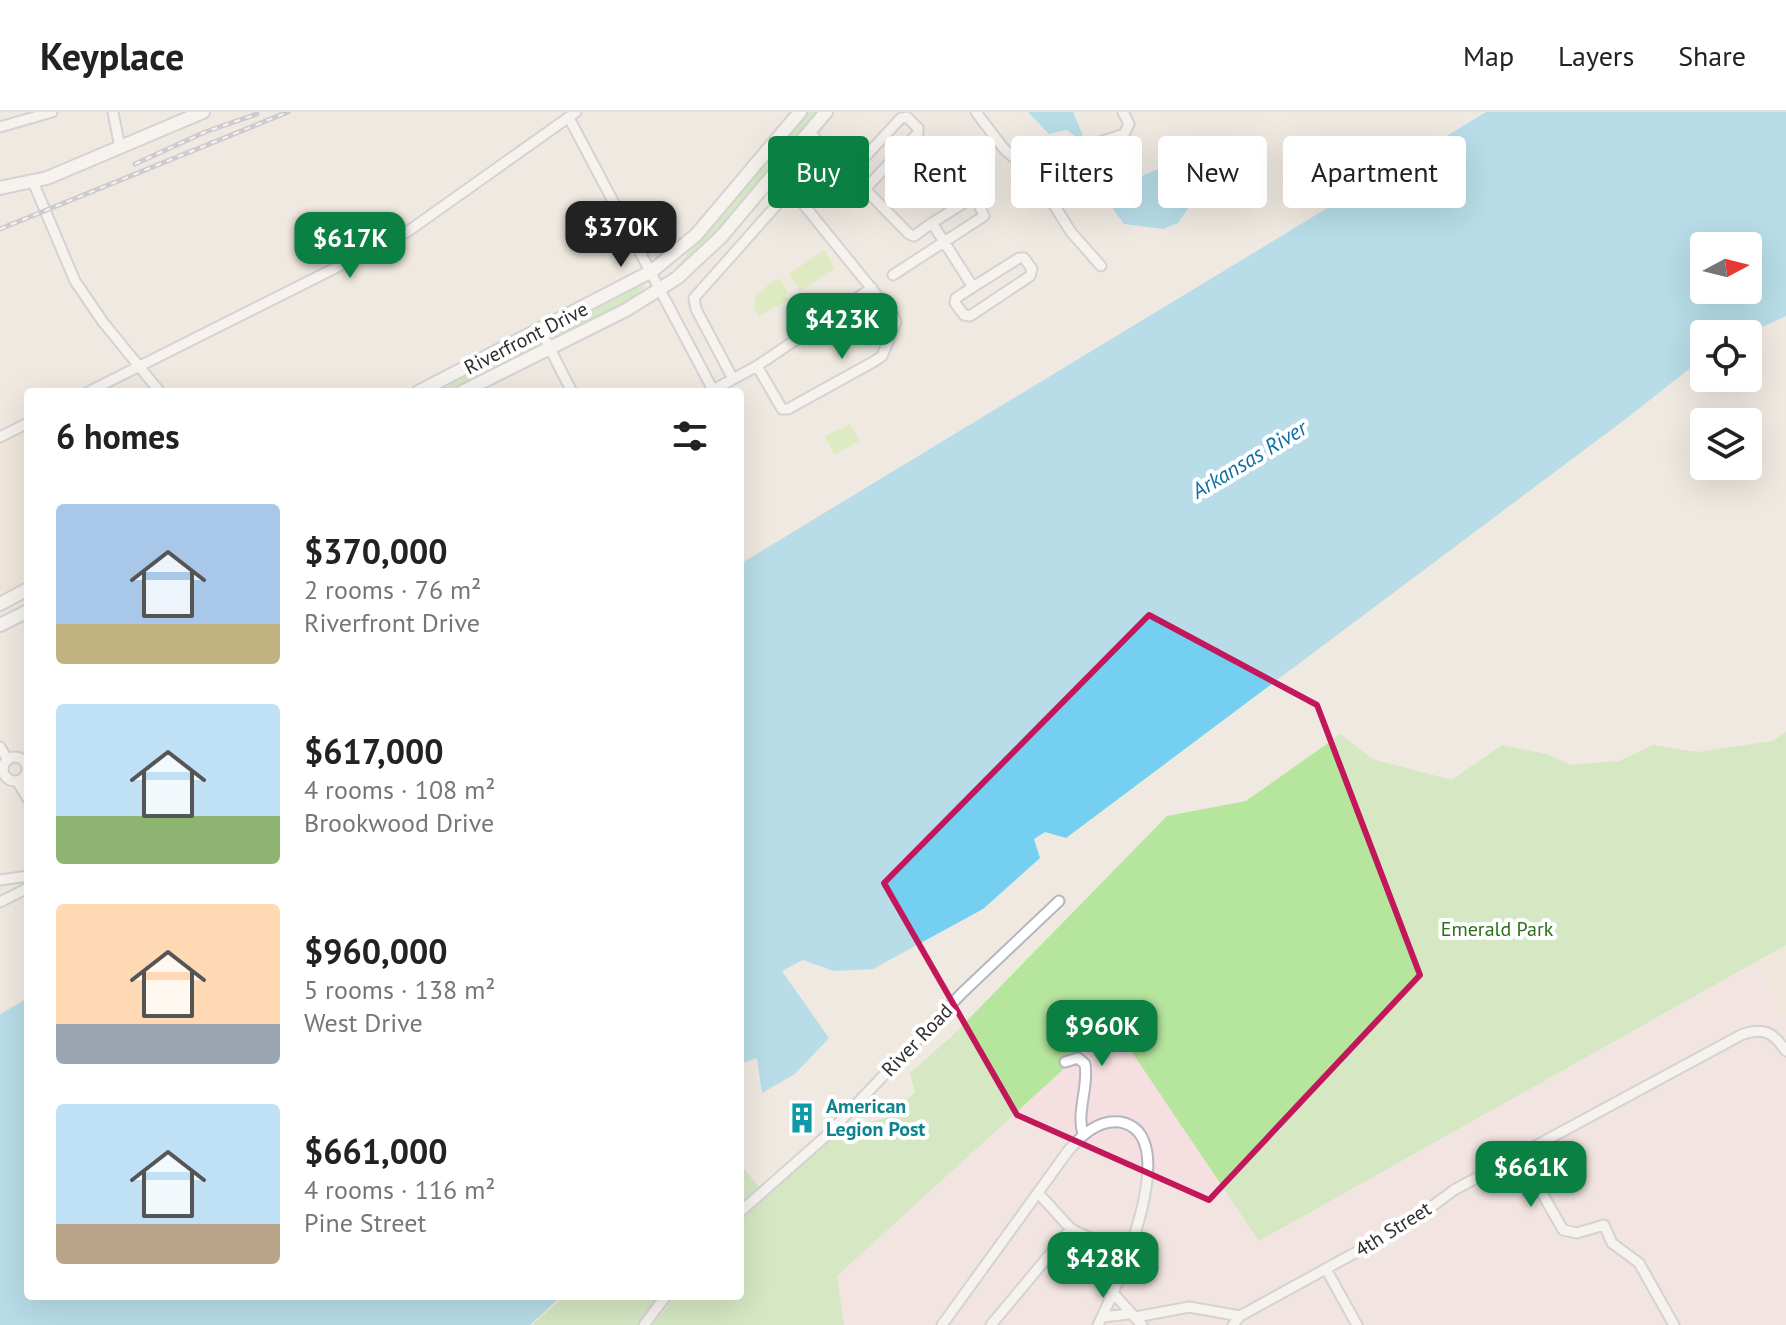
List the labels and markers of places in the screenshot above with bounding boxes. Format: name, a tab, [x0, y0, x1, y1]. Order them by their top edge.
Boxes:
pin: $370K	[565, 201, 677, 269]
pin: $617K	[294, 212, 406, 280]
pin: $423K	[786, 293, 898, 361]
pin: $960K	[1046, 1000, 1158, 1068]
place label: American Legion Post	[826, 1093, 925, 1142]
building icon: American Legion Post	[785, 1101, 819, 1135]
pin: $661K	[1475, 1141, 1587, 1209]
pin: $428K	[1047, 1232, 1159, 1300]

